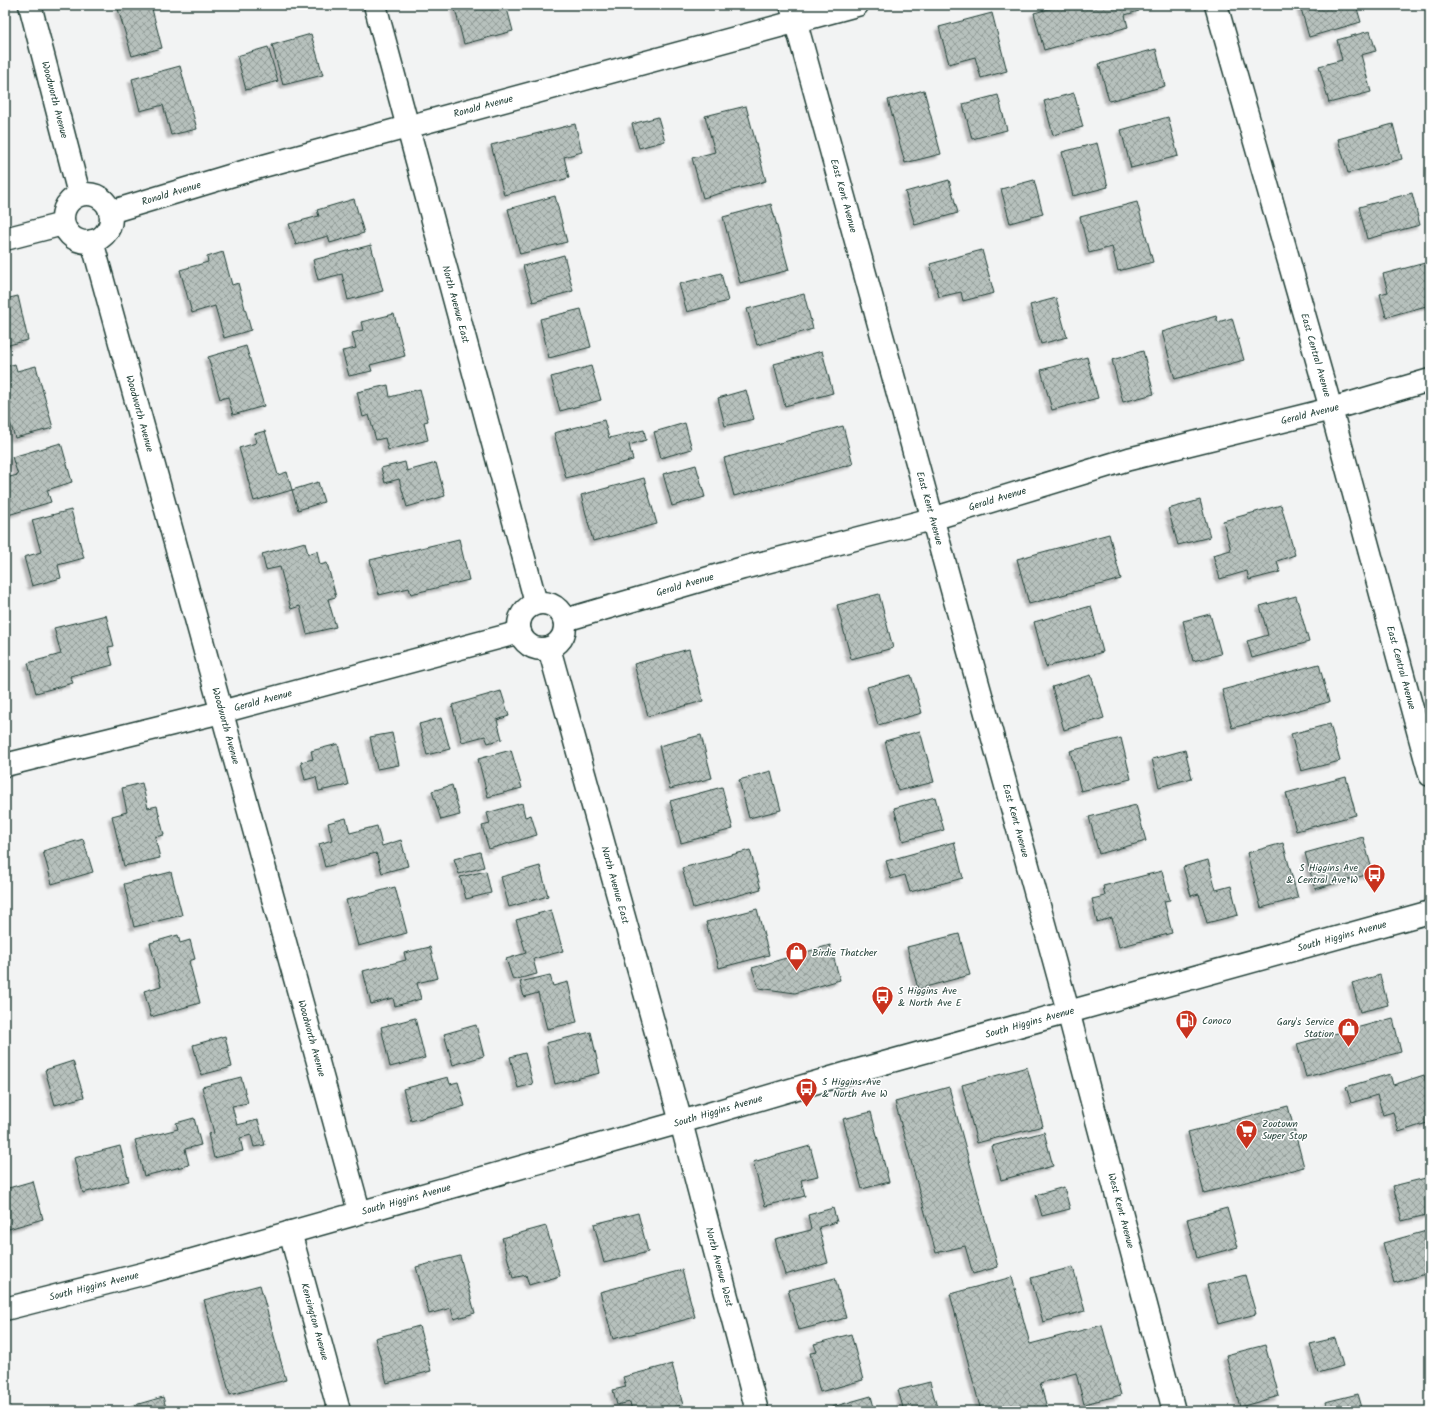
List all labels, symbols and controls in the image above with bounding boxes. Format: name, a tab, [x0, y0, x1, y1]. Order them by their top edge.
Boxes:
street label: Woodworth Avenue	[37, 60, 72, 141]
street label: Ronald Avenue	[452, 90, 515, 122]
street label: East Kent Avenue	[826, 157, 861, 235]
street label: Ronald Avenue	[140, 177, 203, 210]
street label: North Avenue East	[437, 264, 474, 345]
street label: East Central Avenue	[1296, 311, 1335, 399]
street label: Woodworth Avenue	[121, 373, 158, 454]
street label: Gerald Avenue	[1279, 399, 1341, 429]
street label: East Kent Avenue	[912, 470, 947, 547]
street label: Gerald Avenue	[967, 483, 1029, 515]
street label: Gerald Avenue	[654, 569, 716, 601]
street label: East Central Avenue	[1382, 624, 1420, 712]
street label: Gerald Avenue	[232, 685, 294, 716]
street label: Woodworth Avenue	[207, 686, 244, 767]
street label: East Kent Avenue	[998, 782, 1034, 860]
street label: North Avenue East	[597, 844, 633, 926]
place label: S Higgins Ave & Central Ave W	[1286, 860, 1358, 888]
bus stop icon: S Higgins Ave & Central Ave W	[1361, 861, 1387, 894]
street label: South Higgins Avenue	[1296, 916, 1389, 956]
shop icon: Birdie Thatcher	[783, 940, 809, 973]
place label: Birdie Thatcher	[812, 945, 878, 961]
place label: S Higgins Ave & North Ave E	[898, 983, 963, 1011]
bus stop icon: S Higgins Ave & North Ave E	[870, 984, 896, 1017]
street label: Woodworth Avenue	[293, 998, 330, 1079]
street label: South Higgins Avenue	[983, 1003, 1077, 1043]
fuel station icon: Conoco	[1174, 1008, 1200, 1041]
place label: Conoco	[1202, 1013, 1232, 1029]
place label: Gary's Service Station	[1277, 1014, 1334, 1042]
shop icon: Gary's Service Station	[1336, 1015, 1362, 1048]
place label: S Higgins Ave & North Ave W	[822, 1074, 888, 1102]
bus stop icon: S Higgins Ave & North Ave W	[793, 1075, 819, 1108]
street label: South Higgins Avenue	[672, 1090, 765, 1132]
place label: Zootown Super Stop	[1262, 1116, 1307, 1144]
supermarket icon: Zootown Super Stop	[1233, 1117, 1259, 1150]
street label: West Kent Avenue	[1103, 1171, 1139, 1251]
street label: South Higgins Avenue	[360, 1179, 453, 1220]
street label: North Avenue West	[701, 1225, 737, 1309]
street label: South Higgins Avenue	[48, 1267, 141, 1305]
street label: Kensington Avenue	[296, 1281, 333, 1363]

